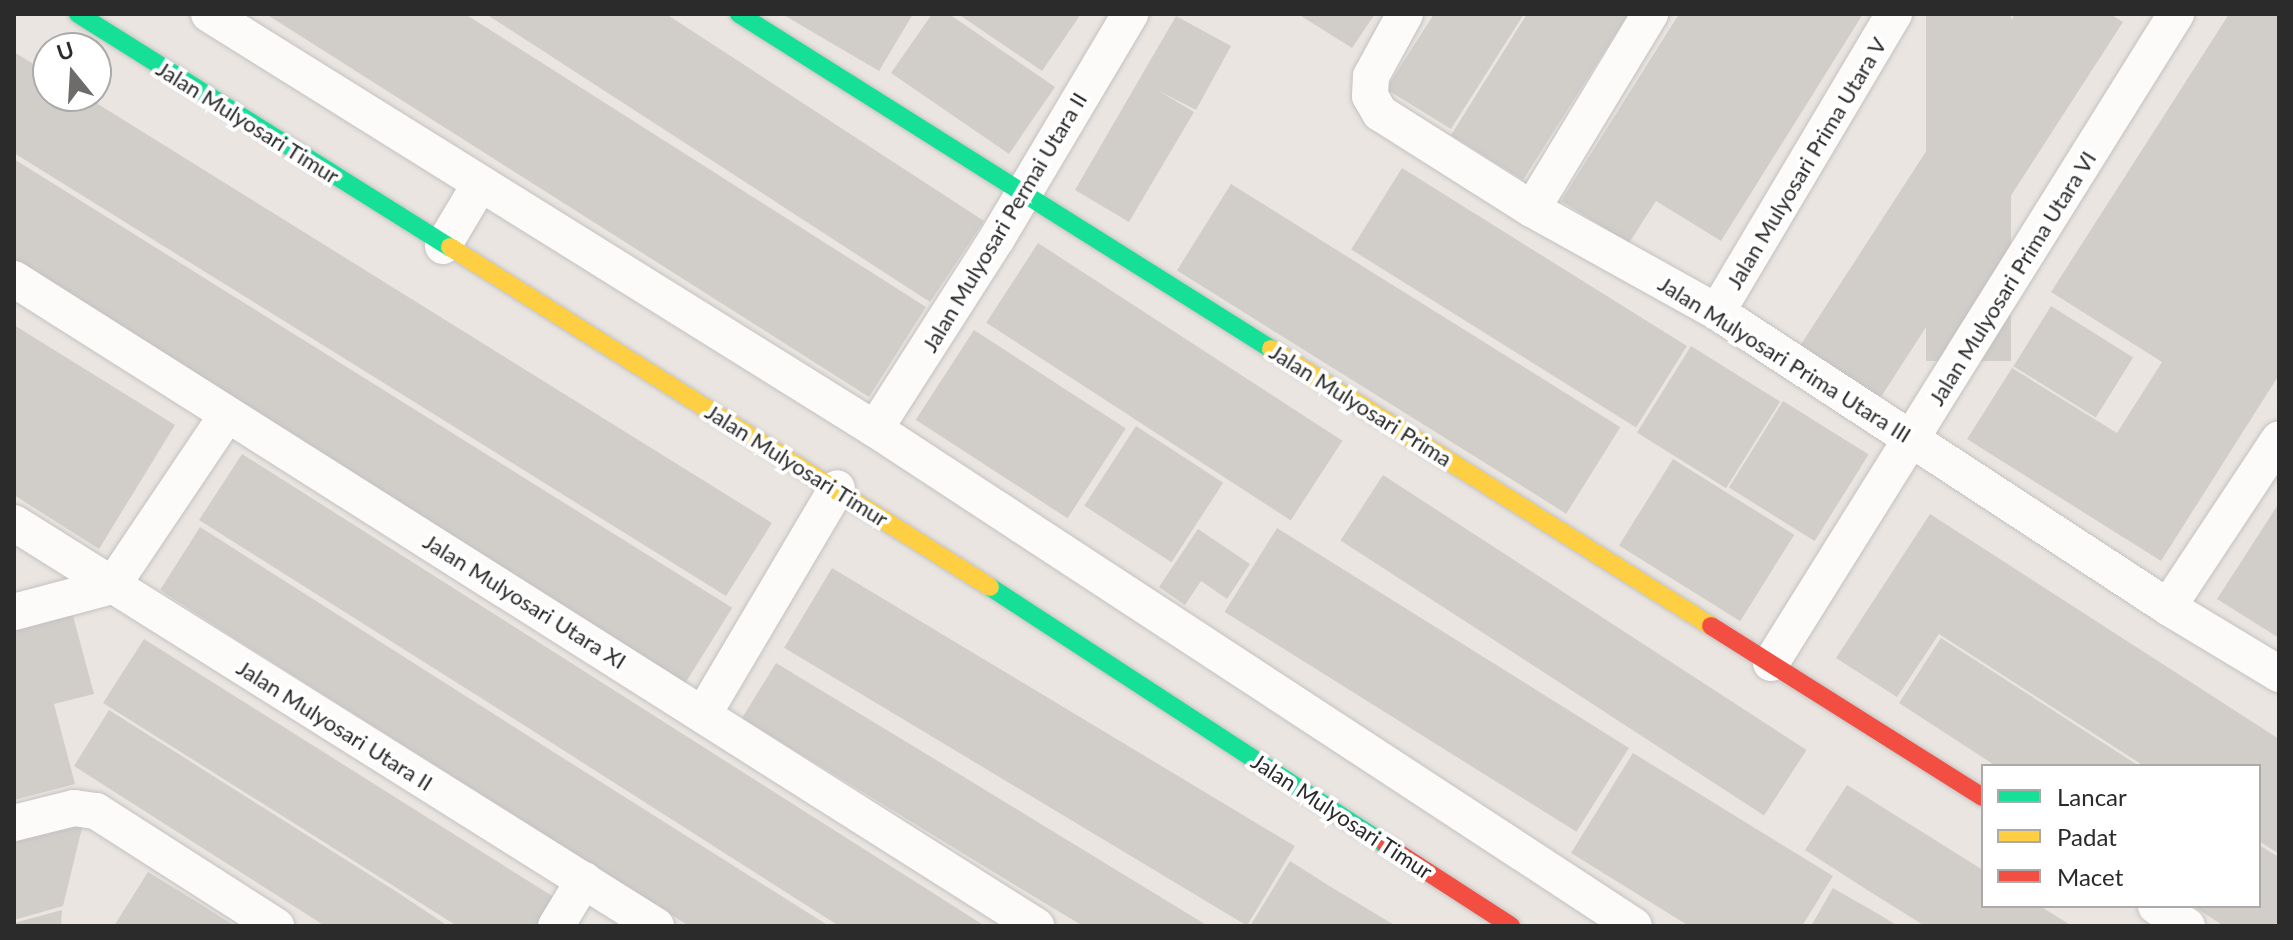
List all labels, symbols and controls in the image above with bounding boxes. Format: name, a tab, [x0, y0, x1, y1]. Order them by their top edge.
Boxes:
north arrow	[32, 32, 112, 112]
street label: Jalan Mulyosari Prima Utara V	[1720, 32, 1892, 294]
text: U	[53, 35, 77, 66]
street label: Jalan Mulyosari Timur	[152, 55, 344, 189]
street label: Jalan Mulyosari Permai Utara II	[916, 87, 1092, 357]
street label: Jalan Mulyosari Prima Utara VI	[1922, 146, 2102, 410]
street label: Jalan Mulyosari Prima Utara III	[1654, 270, 1916, 448]
street label: Jalan Mulyosari Prima	[1265, 338, 1457, 472]
street label: Jalan Mulyosari Timur	[701, 398, 893, 532]
street label: Jalan Mulyosari Utara XI	[419, 528, 631, 674]
street label: Jalan Mulyosari Utara II	[232, 654, 438, 796]
street label: Jalan Mulyosari Timur	[1246, 747, 1438, 885]
legend	[1981, 764, 2261, 908]
text: Lancar	[2057, 782, 2127, 811]
text: Padat	[2057, 822, 2117, 851]
text: Macet	[2057, 862, 2123, 891]

